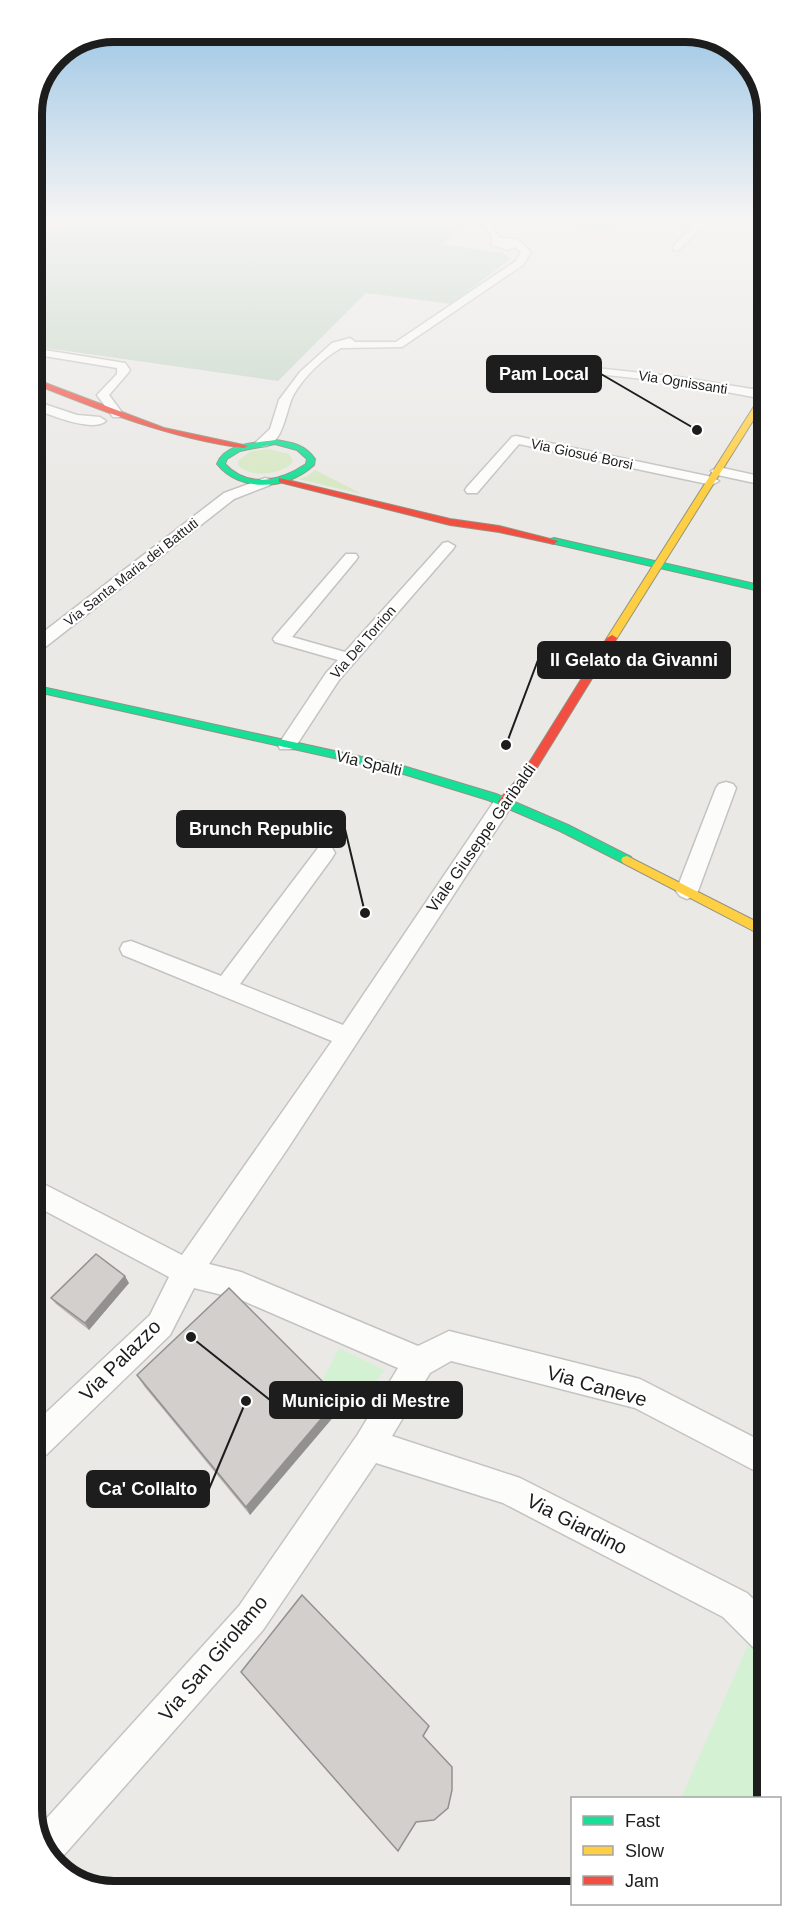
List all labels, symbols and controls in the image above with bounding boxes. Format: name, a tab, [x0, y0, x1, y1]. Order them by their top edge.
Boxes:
callout: Pam Local	[487, 356, 601, 392]
text: Pam Local	[499, 364, 589, 384]
street label: Via Ognissanti	[637, 367, 729, 397]
street label: Via Giosué Borsi	[529, 435, 635, 473]
street label: Via Santa Maria dei Battuti	[61, 515, 201, 629]
street label: Via Del Torrion	[327, 602, 399, 682]
callout: Il Gelato da Givanni	[538, 642, 730, 678]
text: Il Gelato da Givanni	[550, 650, 718, 670]
street label: Via Spalti	[334, 747, 404, 779]
street label: Viale Giuseppe Garibaldi	[423, 761, 539, 915]
callout: Brunch Republic	[177, 811, 345, 847]
text: Brunch Republic	[189, 819, 333, 839]
street label: Via Palazzo	[75, 1315, 165, 1405]
street label: Via Caneve	[544, 1361, 650, 1411]
callout: Municipio di Mestre	[270, 1382, 462, 1418]
text: Municipio di Mestre	[282, 1391, 450, 1411]
callout: Ca' Collalto	[87, 1471, 209, 1507]
text: Ca' Collalto	[99, 1479, 197, 1499]
street label: Via Giardino	[523, 1489, 631, 1559]
street label: Via San Girolamo	[154, 1591, 272, 1725]
legend	[571, 1797, 781, 1905]
text: Fast	[625, 1811, 660, 1831]
text: Slow	[625, 1841, 665, 1861]
text: Jam	[625, 1871, 659, 1891]

